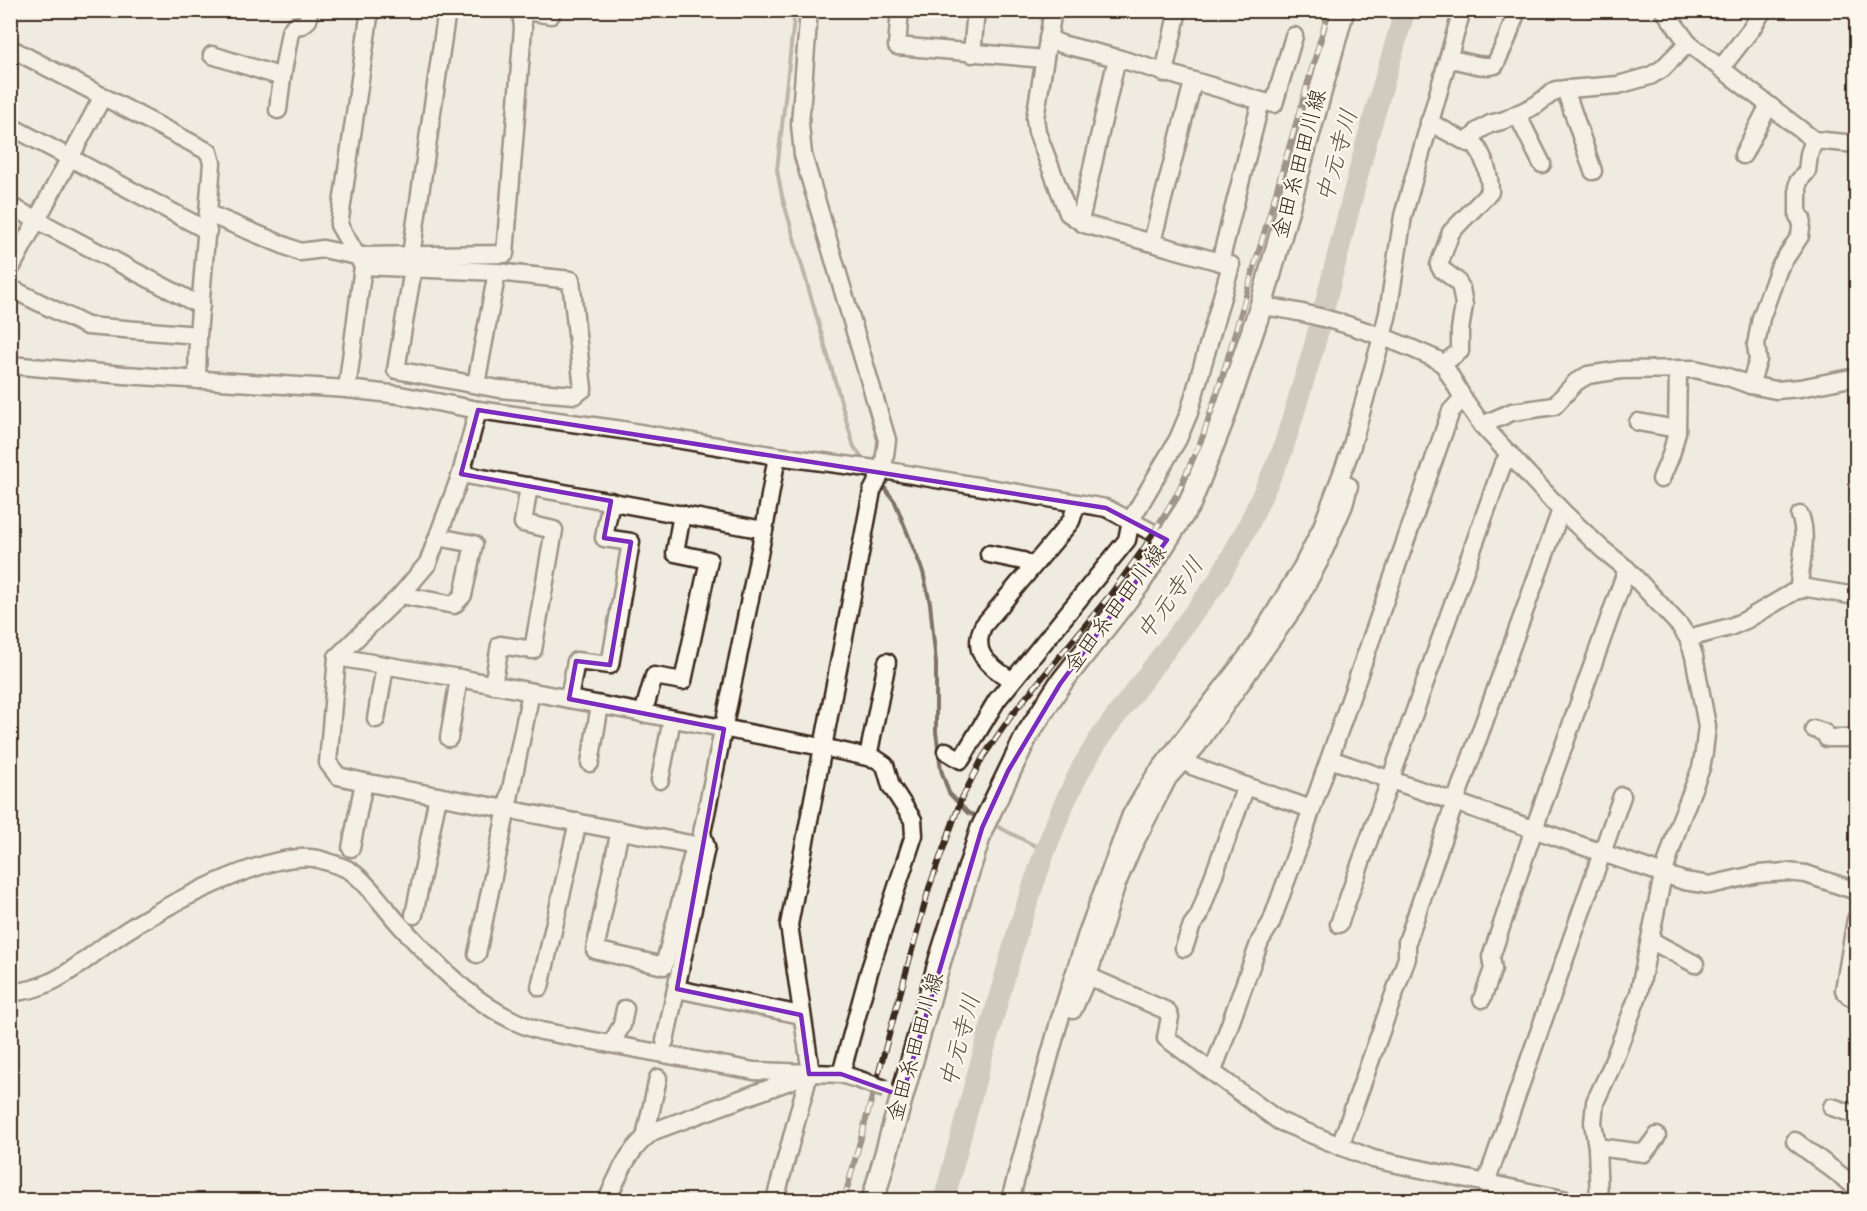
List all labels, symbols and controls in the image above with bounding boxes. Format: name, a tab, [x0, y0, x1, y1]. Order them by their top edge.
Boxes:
street label: 金田糸田田川線	[1267, 86, 1333, 242]
water label: 中元寺川	[1310, 106, 1366, 206]
street label: 金田糸田田川線	[1058, 539, 1174, 679]
water label: 中元寺川	[1130, 551, 1212, 647]
street label: 金田糸田田川線	[881, 969, 951, 1125]
water label: 中元寺川	[934, 991, 988, 1091]

